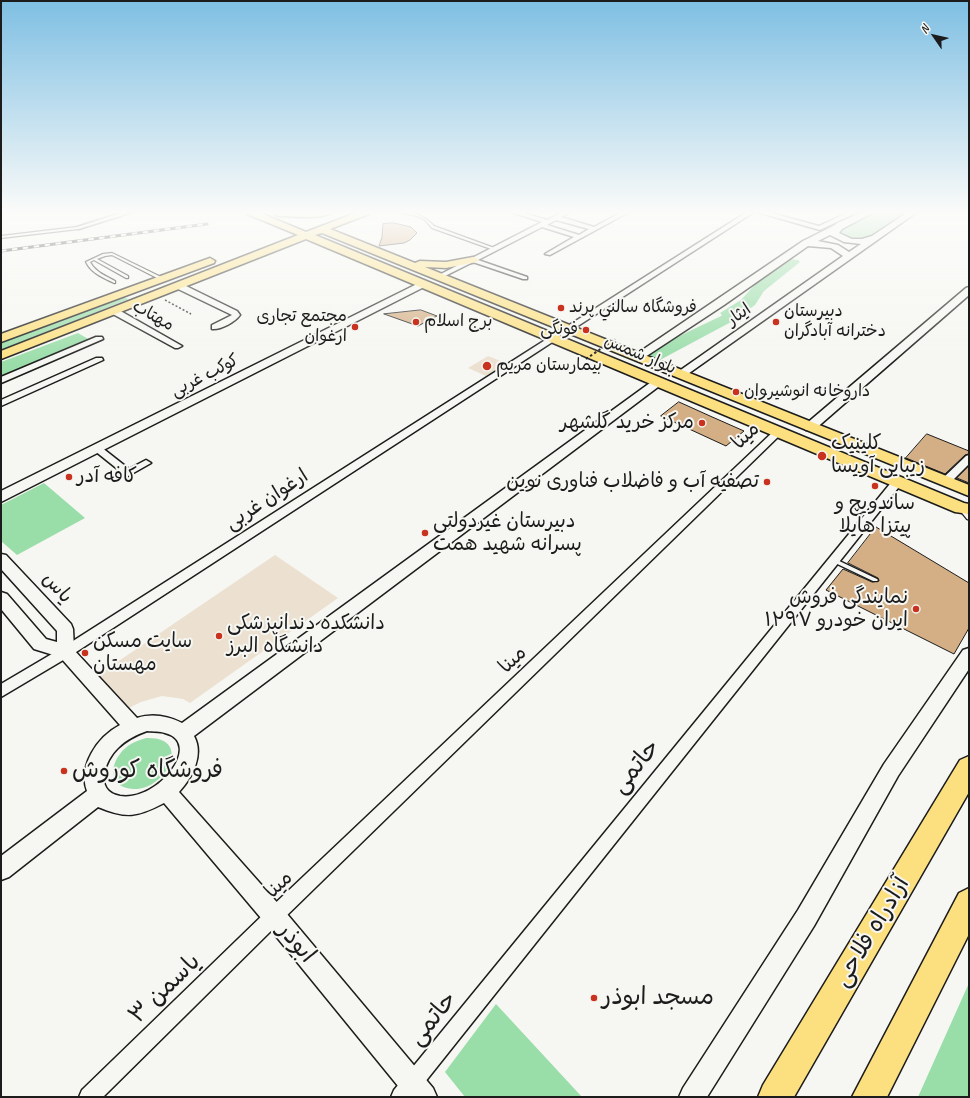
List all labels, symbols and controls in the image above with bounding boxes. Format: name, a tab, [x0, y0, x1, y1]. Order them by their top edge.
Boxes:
north arrow	[914, 16, 954, 56]
text: N	[916, 23, 932, 36]
street label: مهتاب	[129, 296, 177, 336]
place label: فروشگاه سالني پرند	[569, 298, 697, 318]
street label: ایثار	[723, 299, 755, 331]
place label: دبيرستان دخترانه آبادگران	[784, 302, 886, 342]
marker: فروشگاه سالني پرند	[556, 303, 566, 313]
place label: مجتمع تجاری ارغوان	[256, 307, 347, 347]
place label: برج اسلام	[424, 312, 492, 332]
marker: برج اسلام	[411, 317, 421, 327]
marker: دبيرستان دخترانه آبادگران	[771, 317, 781, 327]
place label: فونگی	[540, 320, 578, 340]
marker: مجتمع تجاری ارغوان	[350, 322, 360, 332]
marker: فونگی	[581, 325, 591, 335]
street label: بلوار شمس	[601, 331, 679, 379]
street label: کوکب غربی	[168, 350, 242, 402]
place label: بیمارستان مریم	[496, 356, 602, 376]
marker: بیمارستان مریم	[481, 360, 493, 372]
place label: داروخانه انوشیروان	[744, 382, 870, 402]
marker: داروخانه انوشیروان	[731, 387, 741, 397]
place label: مرکز خرید گلشهر	[560, 411, 694, 435]
street label: مینا	[727, 417, 765, 455]
marker: مرکز خرید گلشهر	[697, 418, 707, 428]
place label: کلینیک زیبایی آویسا	[831, 432, 925, 479]
marker: کلینیک زیبایی آویسا	[816, 450, 828, 462]
street label: ارغوان غربی	[221, 464, 313, 536]
place label: کافه آدر	[77, 465, 137, 489]
place label: تصفیه آب و فاضلاب فناوری نوین	[506, 470, 759, 494]
marker: کافه آدر	[64, 472, 74, 482]
marker: تصفیه آب و فاضلاب فناوری نوین	[762, 477, 772, 487]
marker: ساندویچ و پیتزا هایلا	[870, 481, 880, 491]
place label: ساندویچ و پیتزا هایلا	[835, 492, 915, 539]
place label: دبیرستان غیردولتی پسرانه شهید همت	[433, 510, 582, 557]
marker: دبیرستان غیردولتی پسرانه شهید همت	[420, 528, 430, 538]
street label: یاس	[37, 567, 77, 609]
place label: نمایندگی فروش ایران خودرو ۱۲۹۷	[765, 586, 908, 633]
marker: نمایندگی فروش ایران خودرو ۱۲۹۷	[911, 604, 921, 614]
place label: دانشکده دندانپزشکی دانشگاه البرز	[227, 612, 385, 659]
place label: سایت مسکن مهستان	[93, 630, 192, 677]
marker: دانشکده دندانپزشکی دانشگاه البرز	[214, 631, 224, 641]
street label: مینا	[494, 641, 532, 679]
marker: سایت مسکن مهستان	[80, 648, 90, 658]
street label: حاتمی	[605, 734, 667, 800]
place label: فروشگاه کوروش	[72, 757, 223, 785]
marker: فروشگاه کوروش	[59, 766, 69, 776]
street label: مینا	[260, 866, 298, 904]
street label: آزادراه فلاحی	[828, 872, 916, 992]
street label: ابوذر	[271, 917, 321, 969]
street label: یاسمن ۳	[123, 948, 207, 1030]
place label: مسجد ابوذر	[602, 984, 714, 1012]
street label: حاتمی	[402, 986, 464, 1052]
marker: مسجد ابوذر	[589, 993, 599, 1003]

